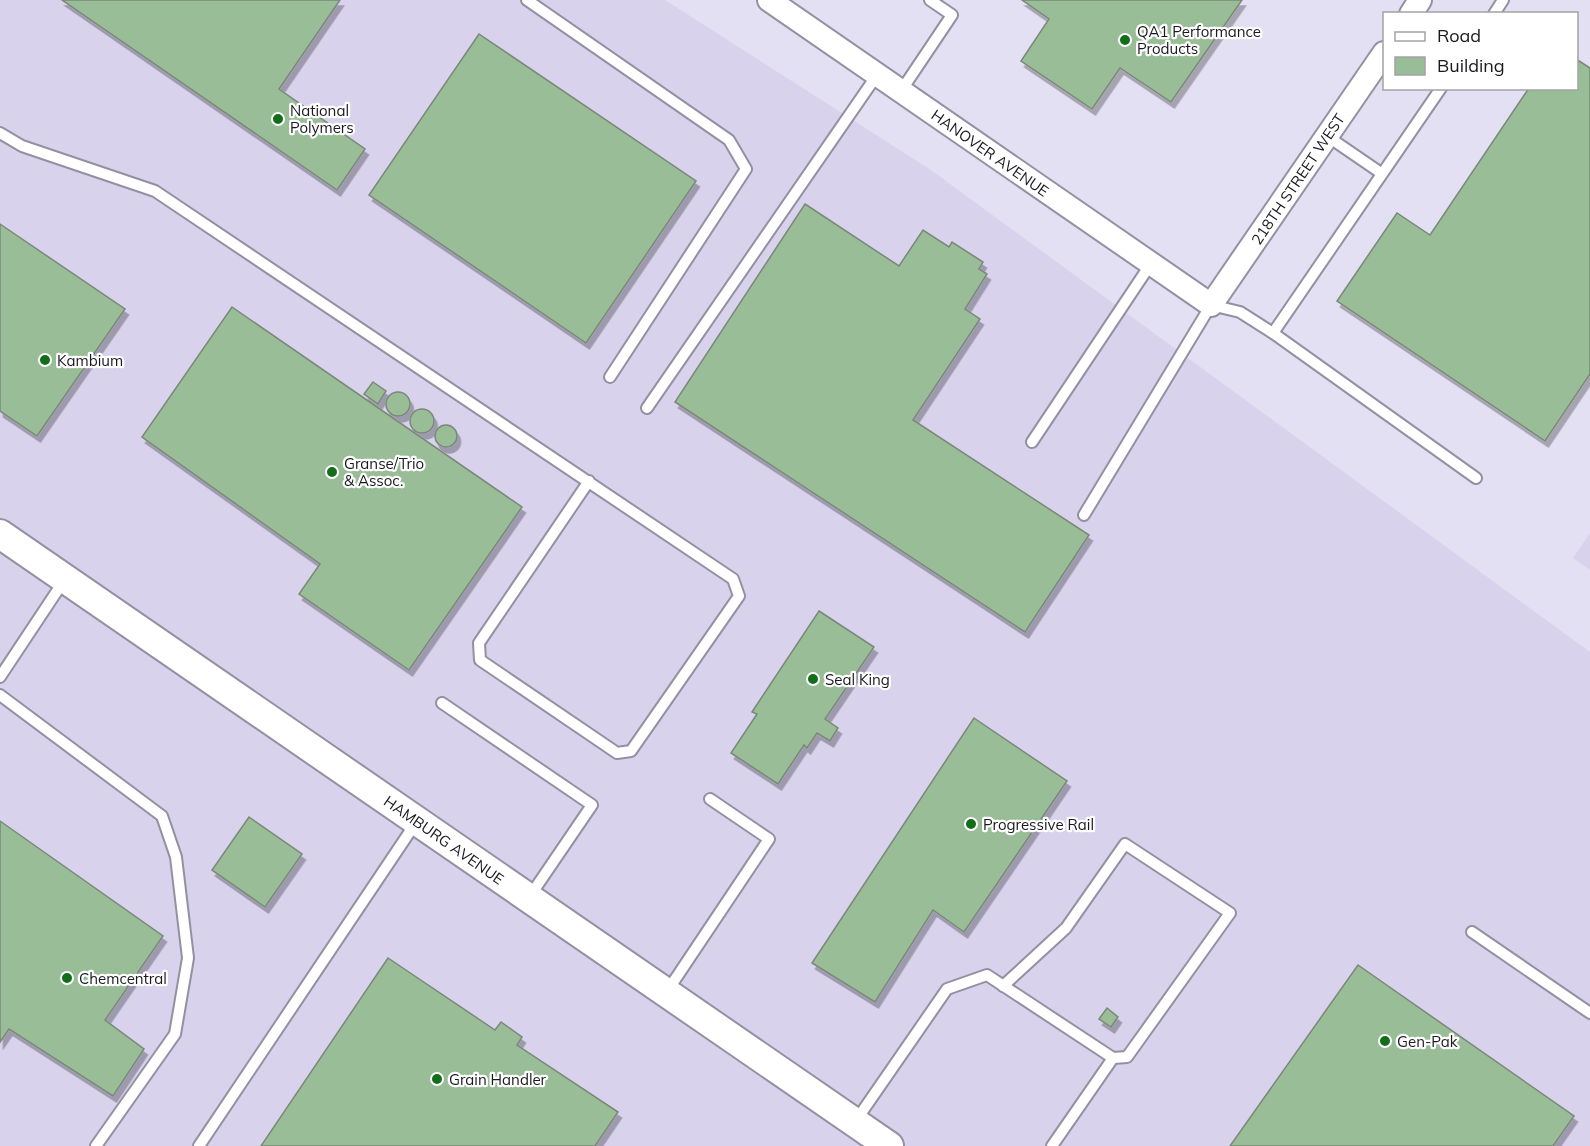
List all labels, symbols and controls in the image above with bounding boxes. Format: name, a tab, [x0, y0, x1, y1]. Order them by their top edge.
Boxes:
legend	[1383, 12, 1578, 90]
place label: QA1 Performance Products	[1137, 22, 1261, 58]
text: Road	[1437, 24, 1481, 47]
marker: QA1 Performance Products	[1118, 33, 1132, 47]
text: Building	[1437, 54, 1505, 77]
place label: National Polymers	[290, 101, 354, 137]
street label: HANOVER AVENUE	[928, 105, 1053, 201]
street label: 218TH STREET WEST	[1247, 110, 1349, 248]
marker: National Polymers	[271, 112, 285, 126]
place label: Kambium	[57, 351, 123, 370]
marker: Kambium	[38, 353, 52, 367]
place label: Granse/Trio & Assoc.	[344, 454, 424, 490]
marker: Granse/Trio & Assoc.	[325, 465, 339, 479]
place label: Seal King	[825, 670, 890, 689]
marker: Seal King	[806, 672, 820, 686]
street label: HAMBURG AVENUE	[380, 791, 508, 889]
place label: Progressive Rail	[983, 815, 1094, 834]
marker: Progressive Rail	[964, 817, 978, 831]
place label: Chemcentral	[79, 969, 167, 988]
marker: Chemcentral	[60, 971, 74, 985]
place label: Gen-Pak	[1397, 1032, 1458, 1051]
marker: Gen-Pak	[1378, 1034, 1392, 1048]
place label: Grain Handler	[449, 1070, 547, 1089]
marker: Grain Handler	[430, 1072, 444, 1086]

